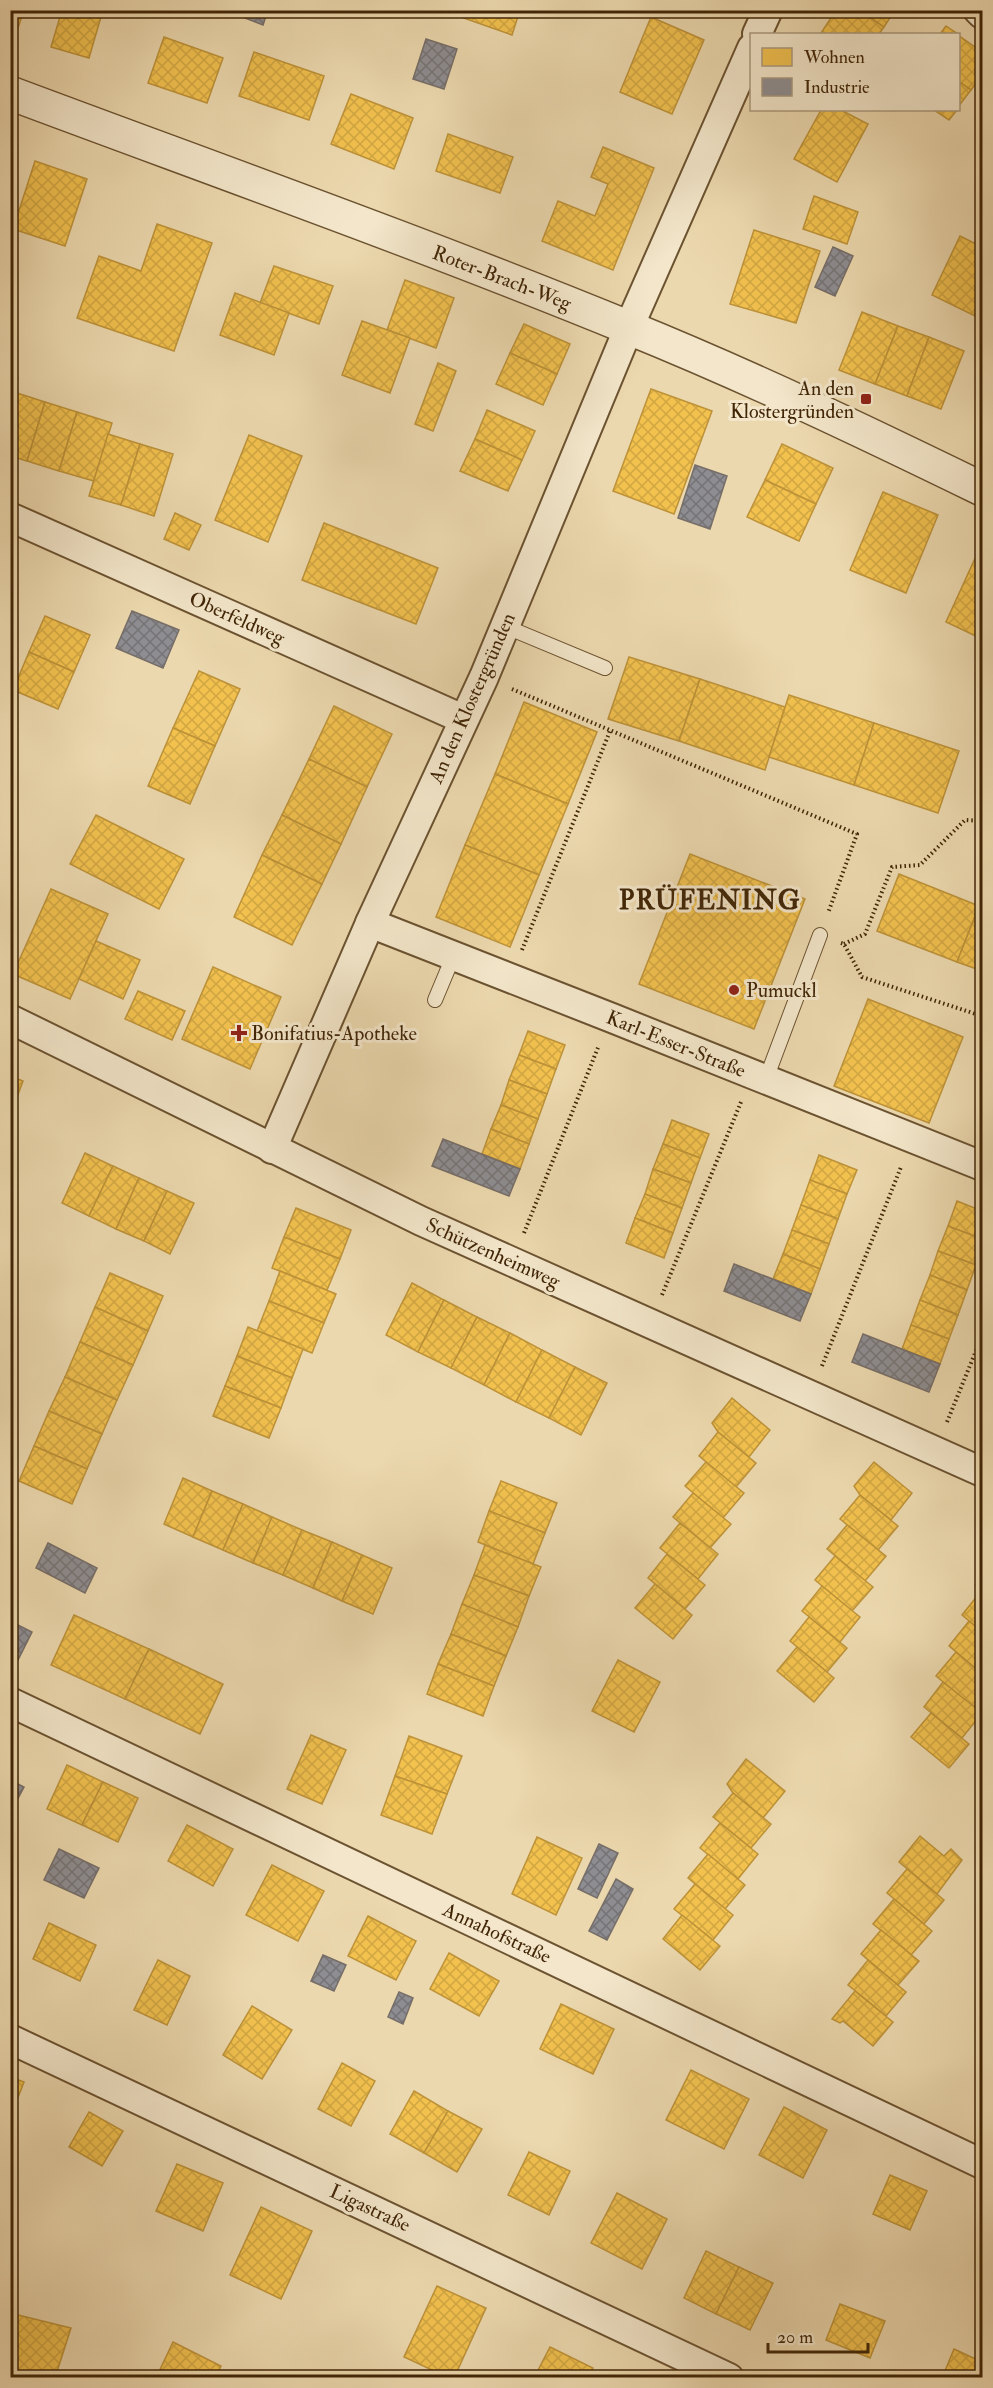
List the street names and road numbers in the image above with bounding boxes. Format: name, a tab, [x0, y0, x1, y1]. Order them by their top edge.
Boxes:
street label: Roter-Brach-Weg	[429, 240, 576, 316]
street label: Oberfeldweg	[185, 586, 290, 651]
street label: An den Klostergründen	[423, 609, 521, 788]
street label: Karl-Esser-Straße	[603, 1005, 749, 1083]
street label: Schützenheimweg	[422, 1212, 565, 1294]
street label: Annahofstraße	[438, 1897, 555, 1969]
street label: Ligastraße	[326, 2178, 414, 2238]

